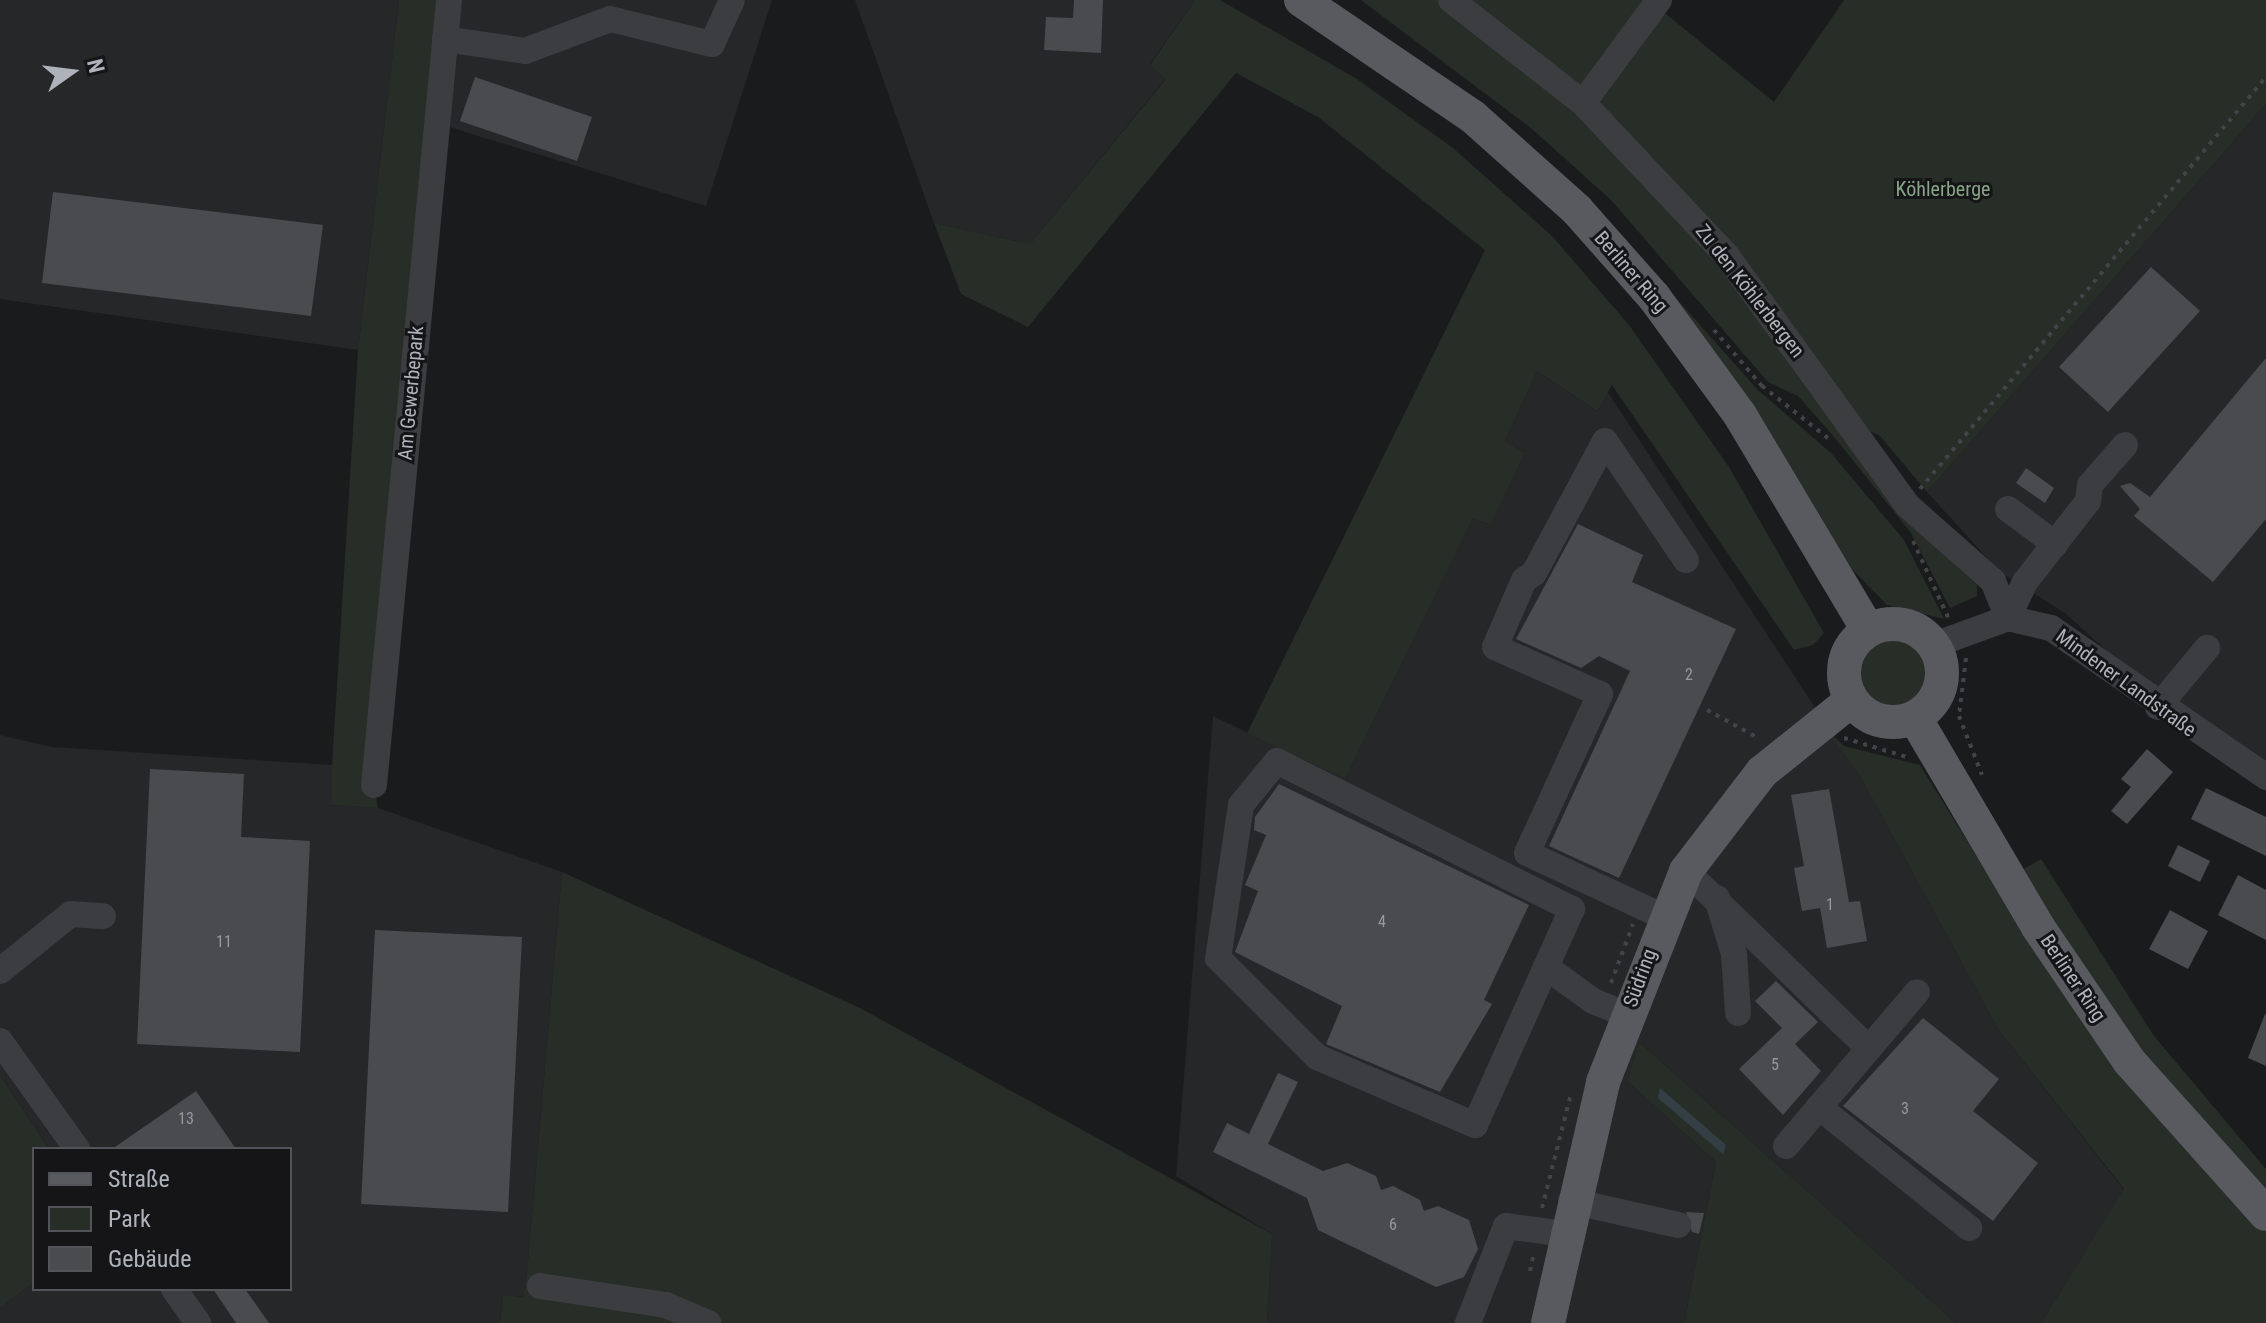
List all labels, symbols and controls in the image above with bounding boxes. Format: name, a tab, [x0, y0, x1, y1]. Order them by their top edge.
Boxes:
north arrow	[32, 32, 112, 112]
text: N	[82, 56, 110, 76]
park label: Köhlerberge	[1896, 177, 1990, 201]
street label: Zu den Köhlerbergen	[1690, 220, 1810, 362]
street label: Berliner Ring	[1589, 226, 1673, 318]
street label: Am Gewerbepark	[393, 325, 429, 461]
street label: Mindener Landstraße	[2051, 624, 2201, 742]
house number: 2	[1685, 665, 1693, 685]
house number: 1	[1826, 895, 1834, 915]
house number: 4	[1378, 912, 1386, 932]
street label: Berliner Ring	[2035, 930, 2111, 1026]
house number: 11	[216, 932, 232, 952]
street label: Südring	[1618, 946, 1662, 1010]
house number: 5	[1771, 1055, 1779, 1075]
house number: 3	[1901, 1099, 1909, 1119]
house number: 13	[178, 1109, 194, 1129]
legend	[32, 1147, 292, 1291]
text: Straße	[108, 1165, 170, 1193]
text: Park	[108, 1205, 151, 1233]
house number: 6	[1389, 1215, 1397, 1235]
text: Gebäude	[108, 1245, 192, 1273]

